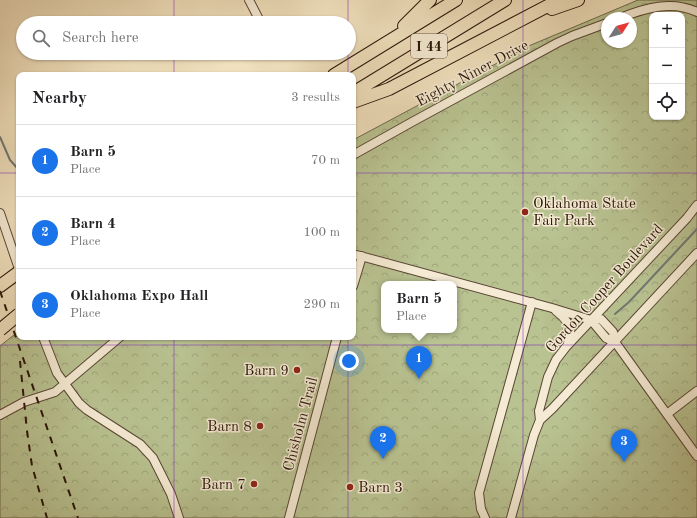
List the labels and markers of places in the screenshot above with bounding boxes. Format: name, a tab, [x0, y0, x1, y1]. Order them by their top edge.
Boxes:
place label: Oklahoma State Fair Park	[533, 197, 636, 229]
marker: Oklahoma State Fair Park	[520, 207, 530, 217]
pin: 1	[406, 346, 432, 379]
place label: Barn 9	[244, 364, 289, 379]
marker: Barn 9	[292, 365, 302, 375]
place label: Barn 8	[207, 420, 252, 435]
marker: Barn 8	[255, 421, 265, 431]
pin: 2	[370, 426, 396, 459]
pin: 3	[611, 429, 637, 462]
place label: Barn 7	[201, 478, 246, 493]
marker: Barn 7	[249, 479, 259, 489]
place label: Barn 3	[358, 481, 403, 496]
marker: Barn 3	[345, 482, 355, 492]

